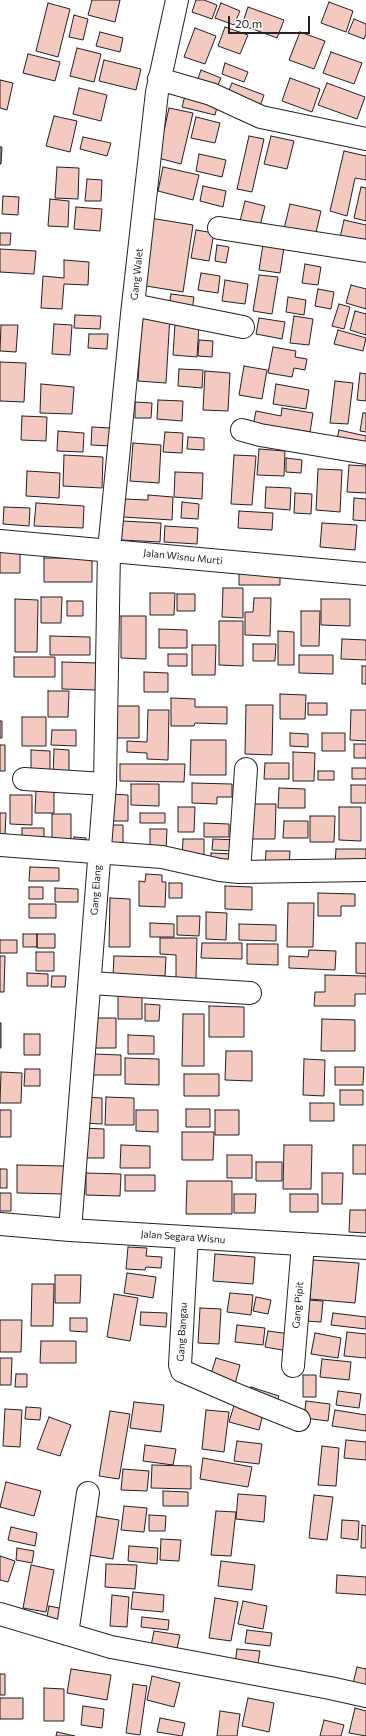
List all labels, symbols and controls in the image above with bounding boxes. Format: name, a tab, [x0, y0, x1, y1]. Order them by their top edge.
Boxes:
scale bar	[230, 8, 312, 34]
text: 20 m	[235, 16, 262, 30]
street label: Gang Walet	[128, 247, 146, 301]
street label: Jalan Wisnu Murti	[143, 547, 223, 567]
street label: Gang Elang	[88, 864, 104, 916]
street label: Jalan Segara Wisnu	[140, 1228, 226, 1246]
street label: Gang Pipit	[290, 1281, 306, 1329]
street label: Gang Bangau	[174, 1302, 190, 1362]

